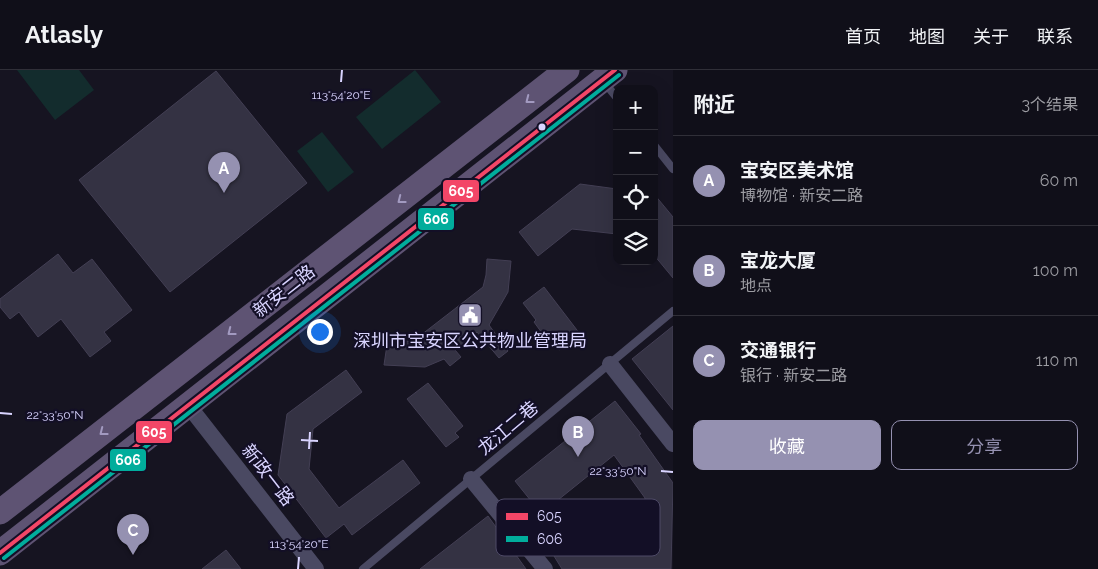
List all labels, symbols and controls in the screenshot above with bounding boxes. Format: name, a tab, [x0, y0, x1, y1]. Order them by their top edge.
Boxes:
text: Atlasly	[25, 20, 103, 49]
text: 首页	[845, 26, 881, 47]
text: 地图	[909, 26, 945, 47]
text: 关于	[973, 26, 1009, 47]
text: 联系	[1037, 26, 1073, 47]
map controls	[613, 85, 658, 265]
button: +	[613, 85, 658, 130]
text: 113°54'20"E	[311, 88, 371, 102]
text: 附近	[693, 92, 735, 117]
one-way arrow	[525, 94, 535, 103]
text: 3个结果	[1021, 95, 1078, 114]
unlabelled marker	[537, 122, 547, 132]
button: −	[613, 130, 658, 175]
pin: A	[208, 152, 240, 193]
text: 宝安区美术馆	[740, 159, 854, 181]
text: A	[704, 171, 714, 190]
text: 60 m	[1040, 171, 1078, 190]
button: locate	[613, 175, 658, 220]
line badge: 605	[442, 179, 480, 203]
text: 605	[449, 183, 474, 199]
text: 博物馆 · 新安二路	[740, 186, 863, 205]
one-way arrow	[398, 194, 407, 202]
line badge: 606	[417, 207, 455, 231]
text: 606	[423, 211, 449, 227]
button: layers	[613, 220, 658, 265]
text: 宝龙大厦	[740, 249, 816, 271]
street label: 新安二路	[249, 260, 319, 321]
text: B	[704, 261, 714, 280]
text: 100 m	[1033, 261, 1078, 280]
text: 地点	[740, 276, 772, 295]
public building icon: 深圳市宝安区公共物业管理局	[457, 302, 483, 328]
your location	[307, 319, 333, 345]
one-way arrow	[227, 326, 237, 335]
place label: 深圳市宝安区公共物业管理局	[353, 330, 587, 351]
text: 交通银行	[740, 339, 816, 361]
text: C	[704, 351, 714, 370]
text: 110 m	[1036, 351, 1078, 370]
text: 银行 · 新安二路	[740, 366, 847, 385]
street label: 龙江二巷	[473, 396, 542, 459]
text: 22°33'50"N	[27, 408, 83, 422]
pin: B	[562, 416, 594, 457]
line badge: 605	[135, 420, 173, 444]
button: 收藏	[693, 420, 881, 470]
button: 分享	[891, 420, 1078, 470]
text: 605	[142, 424, 167, 440]
one-way arrow	[99, 426, 109, 435]
street label: 新政一路	[238, 440, 299, 510]
line badge: 606	[109, 448, 147, 472]
text: 606	[115, 452, 141, 468]
text: 22°33'50"N	[590, 464, 646, 478]
legend	[496, 499, 660, 556]
text: 605	[537, 508, 562, 524]
pin: C	[117, 514, 149, 555]
text: 606	[537, 531, 562, 547]
text: 113°54'20"E	[269, 537, 329, 551]

